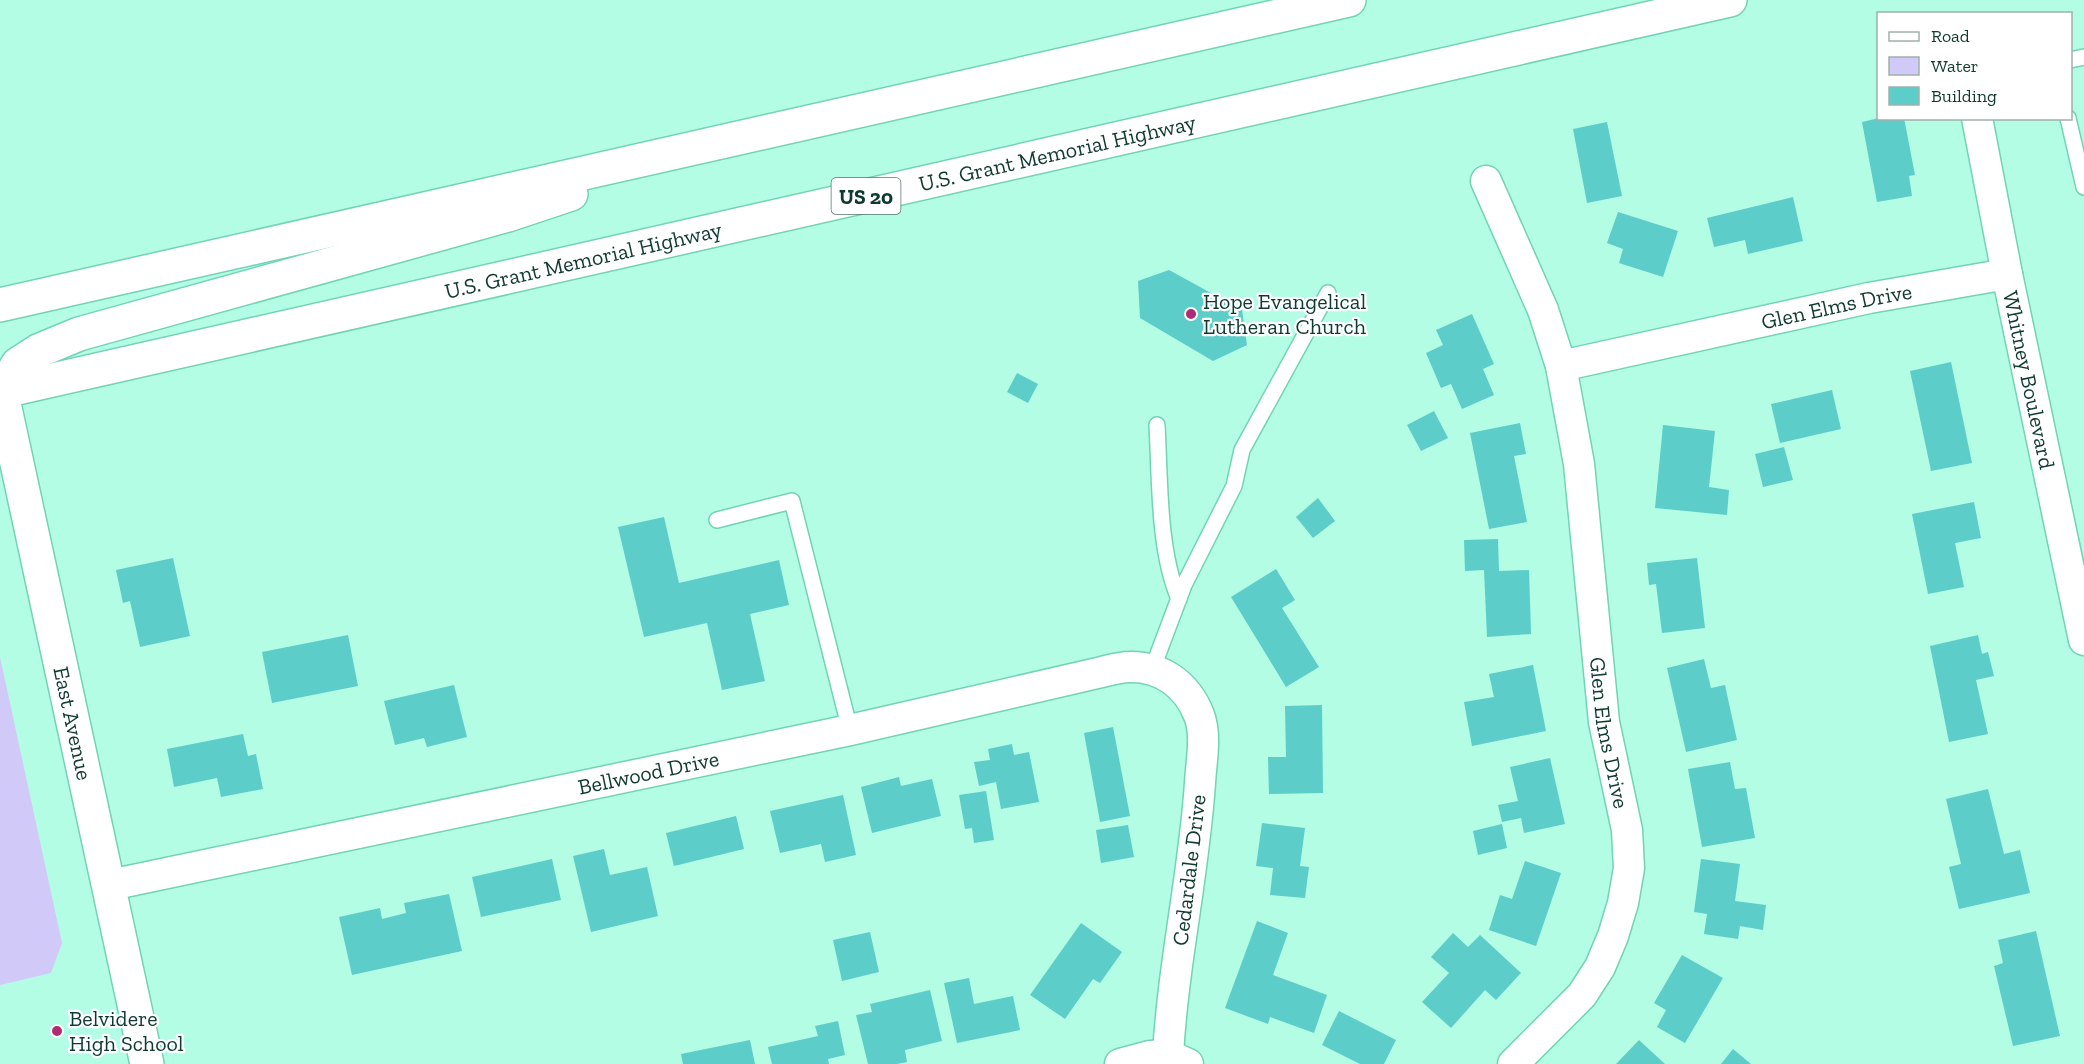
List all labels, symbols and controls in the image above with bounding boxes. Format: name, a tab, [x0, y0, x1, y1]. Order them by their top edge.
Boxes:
legend	[1877, 12, 2072, 120]
text: Road	[1931, 25, 1970, 47]
text: Water	[1931, 55, 1978, 77]
text: Building	[1931, 85, 1997, 107]
street label: U.S. Grant Memorial Highway	[916, 108, 1199, 197]
road number: US 20	[832, 178, 900, 214]
street label: U.S. Grant Memorial Highway	[442, 215, 725, 304]
street label: Glen Elms Drive	[1759, 277, 1914, 335]
place label: Hope Evangelical Lutheran Church	[1203, 288, 1367, 340]
street label: Whitney Boulevard	[1997, 288, 2061, 471]
marker: Hope Evangelical Lutheran Church	[1184, 307, 1198, 321]
street label: Glen Elms Drive	[1584, 656, 1636, 811]
street label: East Avenue	[48, 664, 99, 782]
street label: Bellwood Drive	[575, 744, 721, 800]
street label: Cedardale Drive	[1166, 793, 1212, 947]
place label: Belvidere High School	[69, 1005, 184, 1057]
marker: Belvidere High School	[50, 1024, 64, 1038]

